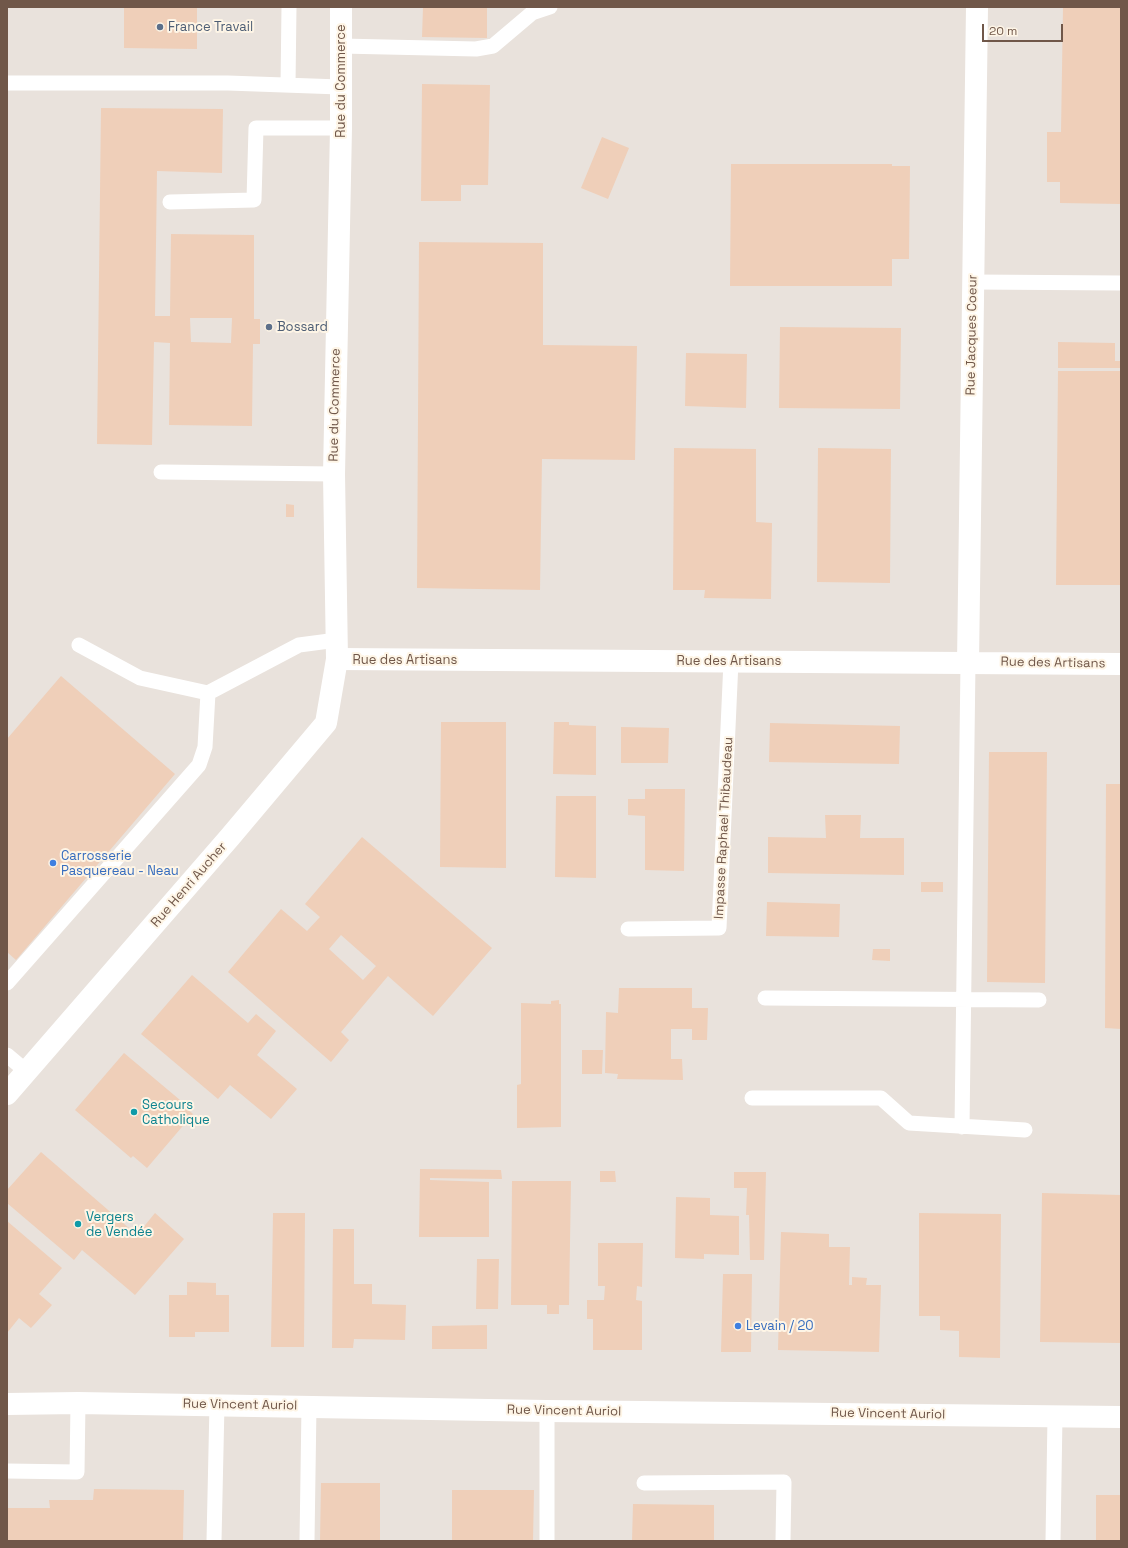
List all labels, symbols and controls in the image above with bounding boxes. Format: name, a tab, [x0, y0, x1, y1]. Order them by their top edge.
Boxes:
scale bar	[984, 16, 1065, 42]
place label: France Travail	[168, 19, 253, 35]
marker: France Travail	[155, 22, 165, 32]
text: 20 m	[989, 23, 1017, 39]
street label: Rue du Commerce	[333, 24, 349, 138]
street label: Rue Jacques Coeur	[963, 274, 981, 396]
place label: Bossard	[277, 319, 328, 335]
marker: Bossard	[264, 322, 274, 332]
street label: Rue du Commerce	[326, 348, 344, 462]
street label: Rue des Artisans	[353, 652, 457, 668]
street label: Rue des Artisans	[677, 653, 781, 669]
street label: Rue des Artisans	[1000, 654, 1106, 672]
street label: Impasse Raphael Thibaudeau	[711, 737, 737, 919]
street label: Rue Henri Aucher	[148, 839, 230, 931]
place label: Carrosserie Pasquereau - Neau	[61, 848, 179, 879]
marker: Carrosserie Pasquereau - Neau	[48, 858, 58, 868]
place label: Secours Catholique	[142, 1097, 210, 1128]
marker: Secours Catholique	[129, 1107, 139, 1117]
place label: Vergers de Vendée	[86, 1209, 152, 1240]
marker: Vergers de Vendée	[73, 1219, 83, 1229]
place label: Levain / 20	[746, 1318, 814, 1334]
marker: Levain / 20	[733, 1321, 743, 1331]
street label: Rue Vincent Auriol	[183, 1396, 297, 1414]
street label: Rue Vincent Auriol	[507, 1402, 621, 1420]
street label: Rue Vincent Auriol	[831, 1405, 945, 1423]

